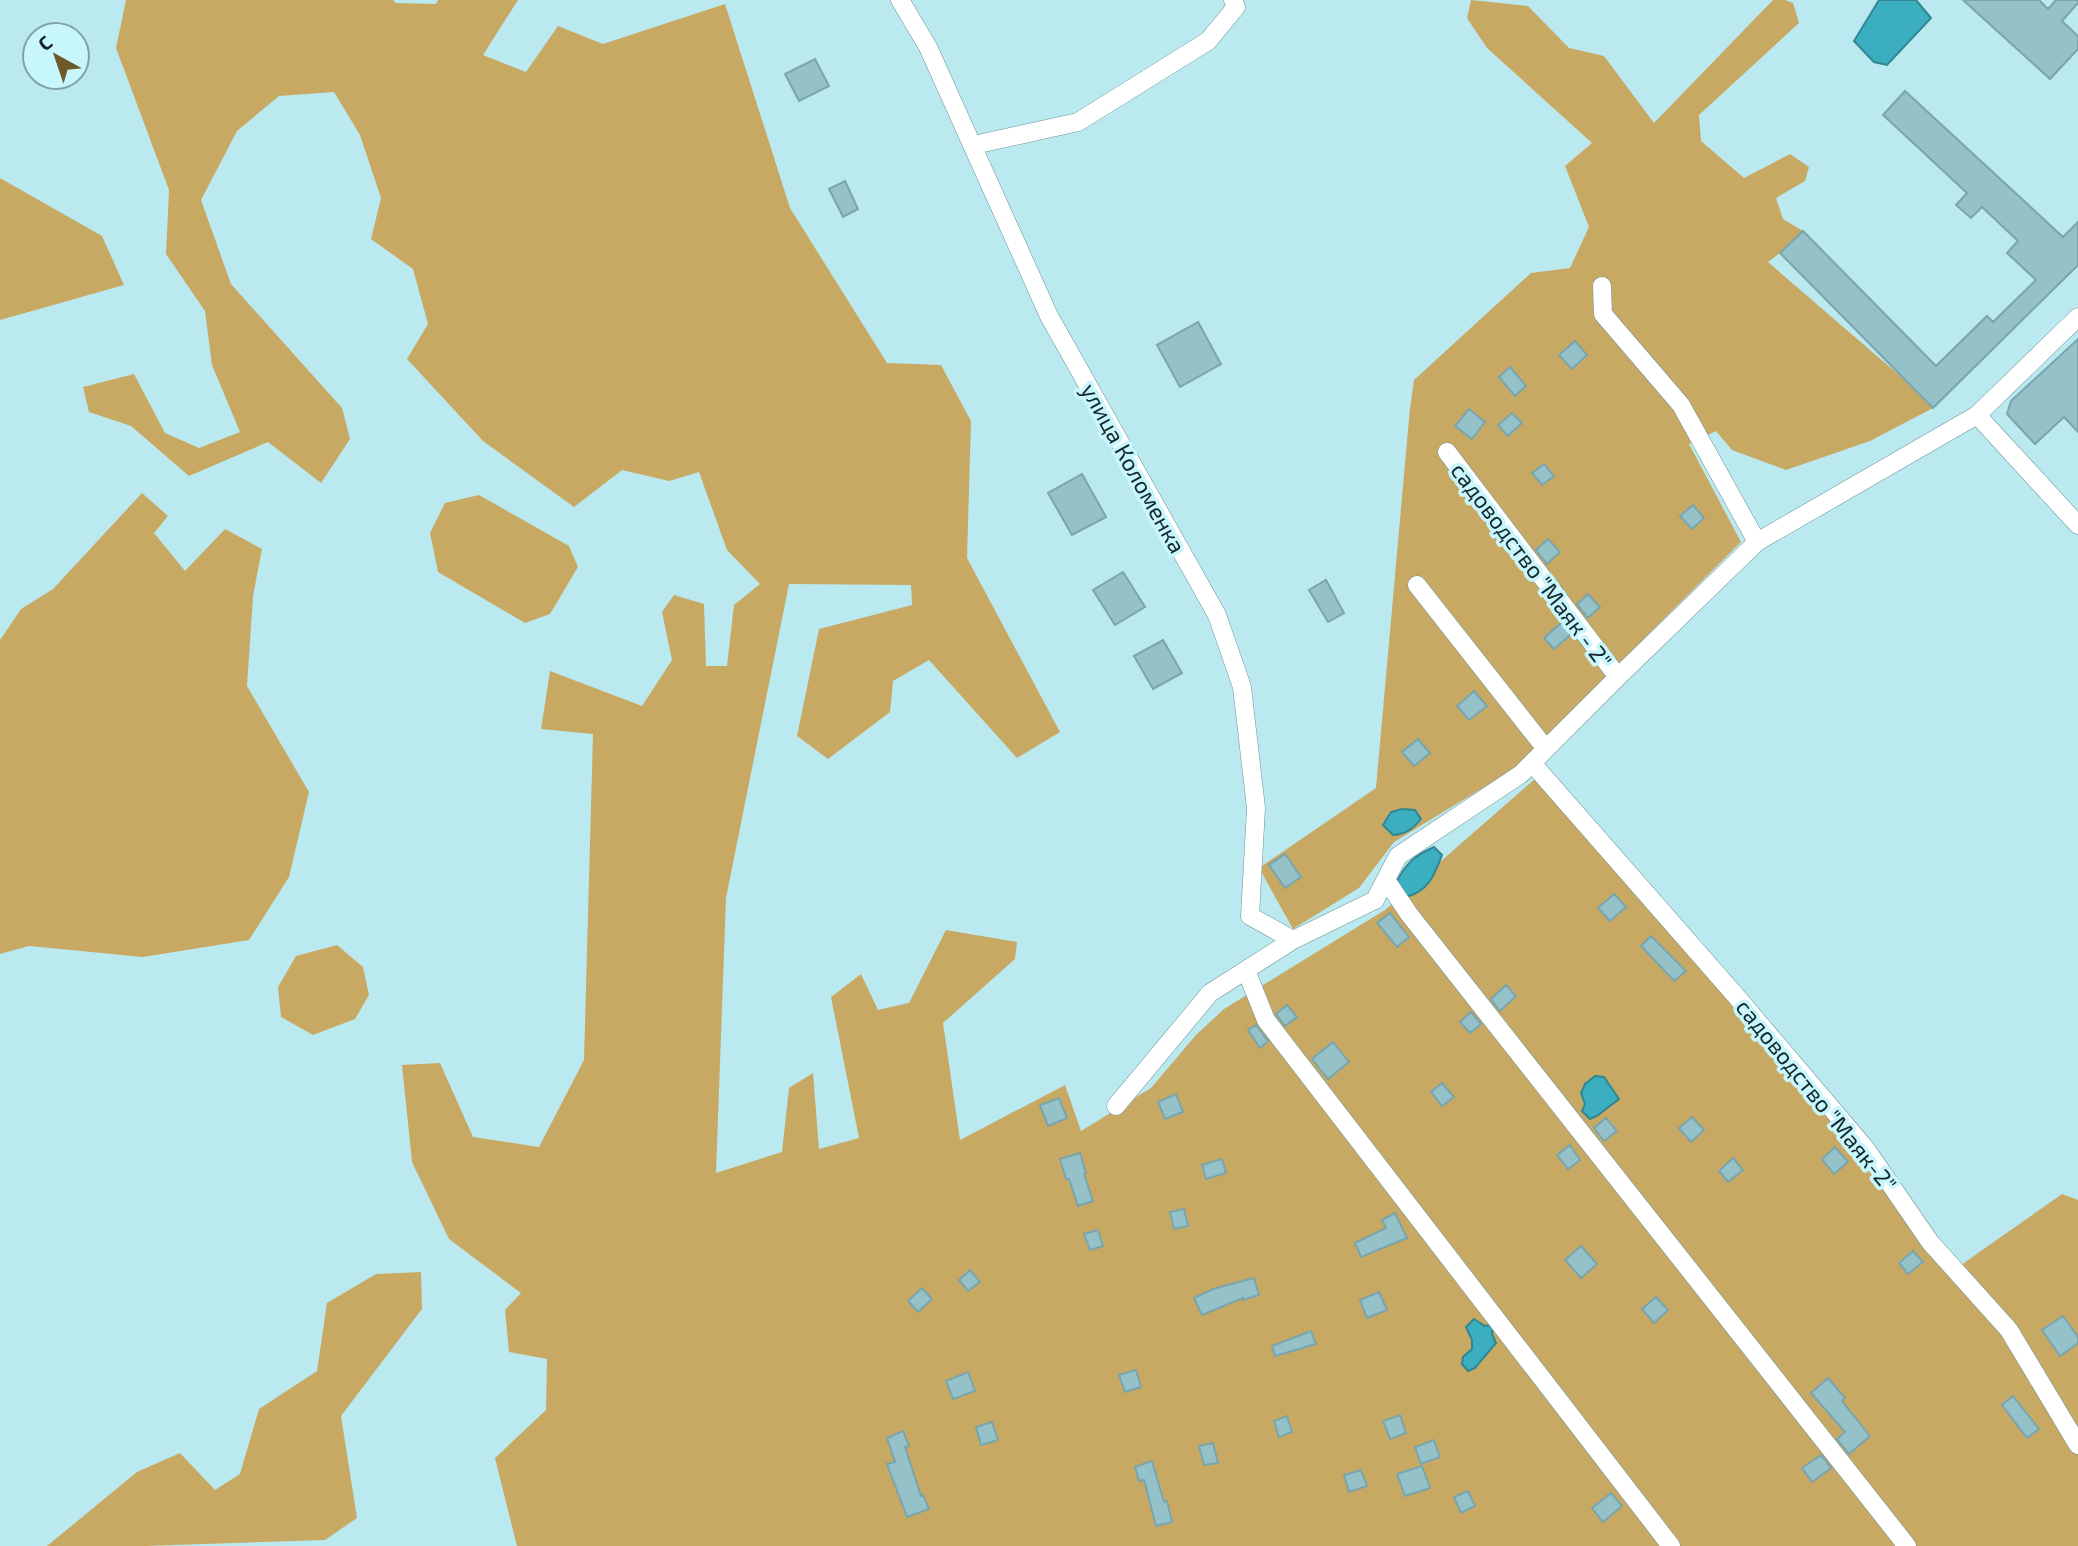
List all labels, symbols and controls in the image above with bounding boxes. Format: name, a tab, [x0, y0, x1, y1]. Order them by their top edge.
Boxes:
north arrow	[21, 21, 91, 91]
text: С	[33, 30, 56, 55]
street label: улица Коломенка	[1075, 378, 1192, 558]
street label: садоводство "Маяк - 2"	[1446, 457, 1618, 673]
street label: садоводство "Маяк-2"	[1731, 993, 1903, 1197]

